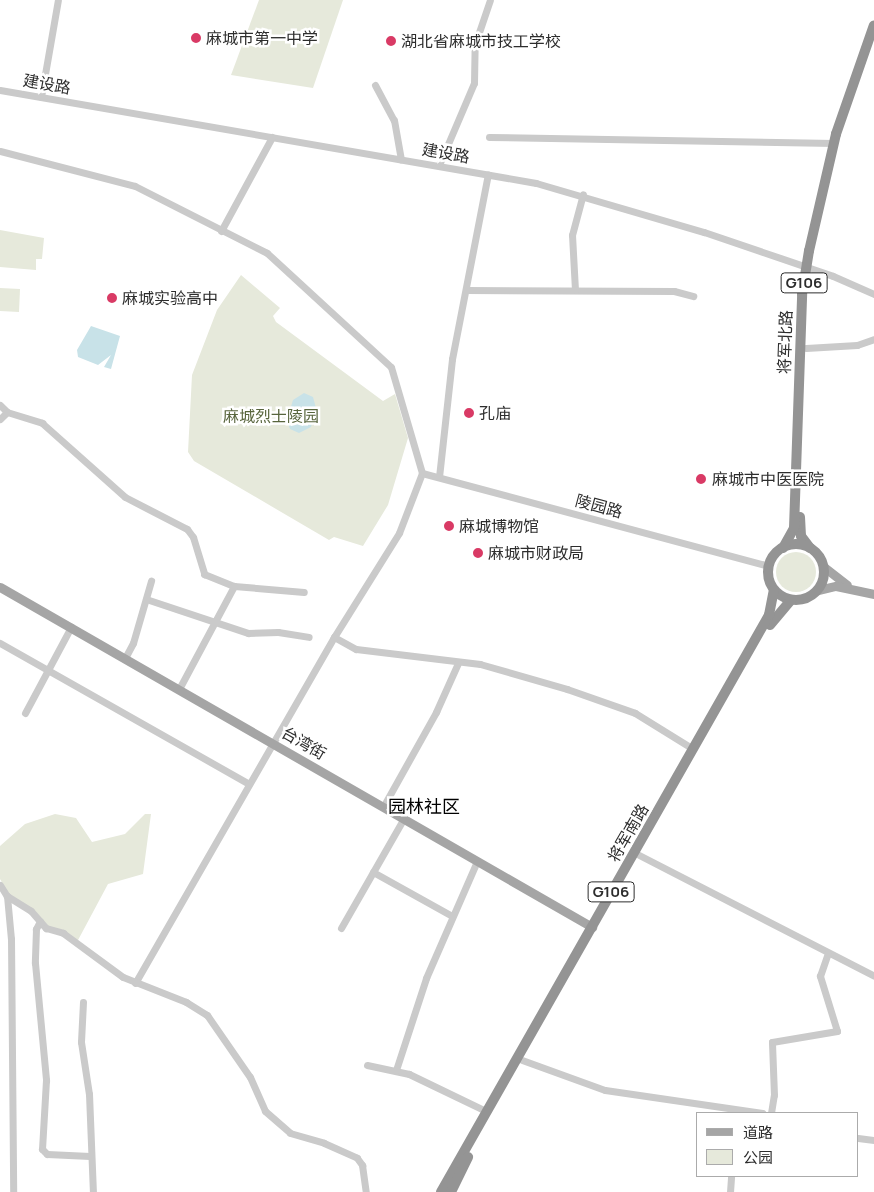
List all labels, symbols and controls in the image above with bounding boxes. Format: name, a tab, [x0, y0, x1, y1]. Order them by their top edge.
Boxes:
place label: 麻城市第一中学	[206, 28, 318, 48]
place label: 湖北省麻城市技工学校	[401, 31, 561, 51]
marker: 麻城市第一中学	[190, 32, 202, 44]
marker: 湖北省麻城市技工学校	[385, 35, 397, 47]
street label: 建设路	[22, 70, 72, 98]
street label: 建设路	[421, 139, 471, 167]
road number: G106	[780, 270, 828, 296]
place label: 麻城实验高中	[122, 288, 218, 308]
marker: 麻城实验高中	[106, 292, 118, 304]
street label: 将军北路	[774, 310, 796, 374]
place label: 孔庙	[479, 403, 511, 423]
park label: 麻城烈士陵园	[223, 406, 319, 426]
marker: 孔庙	[463, 407, 475, 419]
place label: 麻城市中医医院	[712, 469, 824, 489]
marker: 麻城市中医医院	[694, 472, 708, 486]
street label: 陵园路	[573, 491, 625, 521]
place label: 麻城博物馆	[459, 516, 539, 536]
marker: 麻城博物馆	[443, 520, 455, 532]
place label: 麻城市财政局	[488, 543, 584, 563]
marker: 麻城市财政局	[472, 547, 484, 559]
street label: 台湾街	[278, 723, 330, 763]
district label: 园林社区	[388, 795, 460, 817]
street label: 将军南路	[604, 800, 652, 866]
road number: G106	[587, 880, 635, 904]
legend	[696, 1112, 859, 1177]
text: 道路	[743, 1122, 773, 1143]
text: 公园	[743, 1147, 773, 1168]

